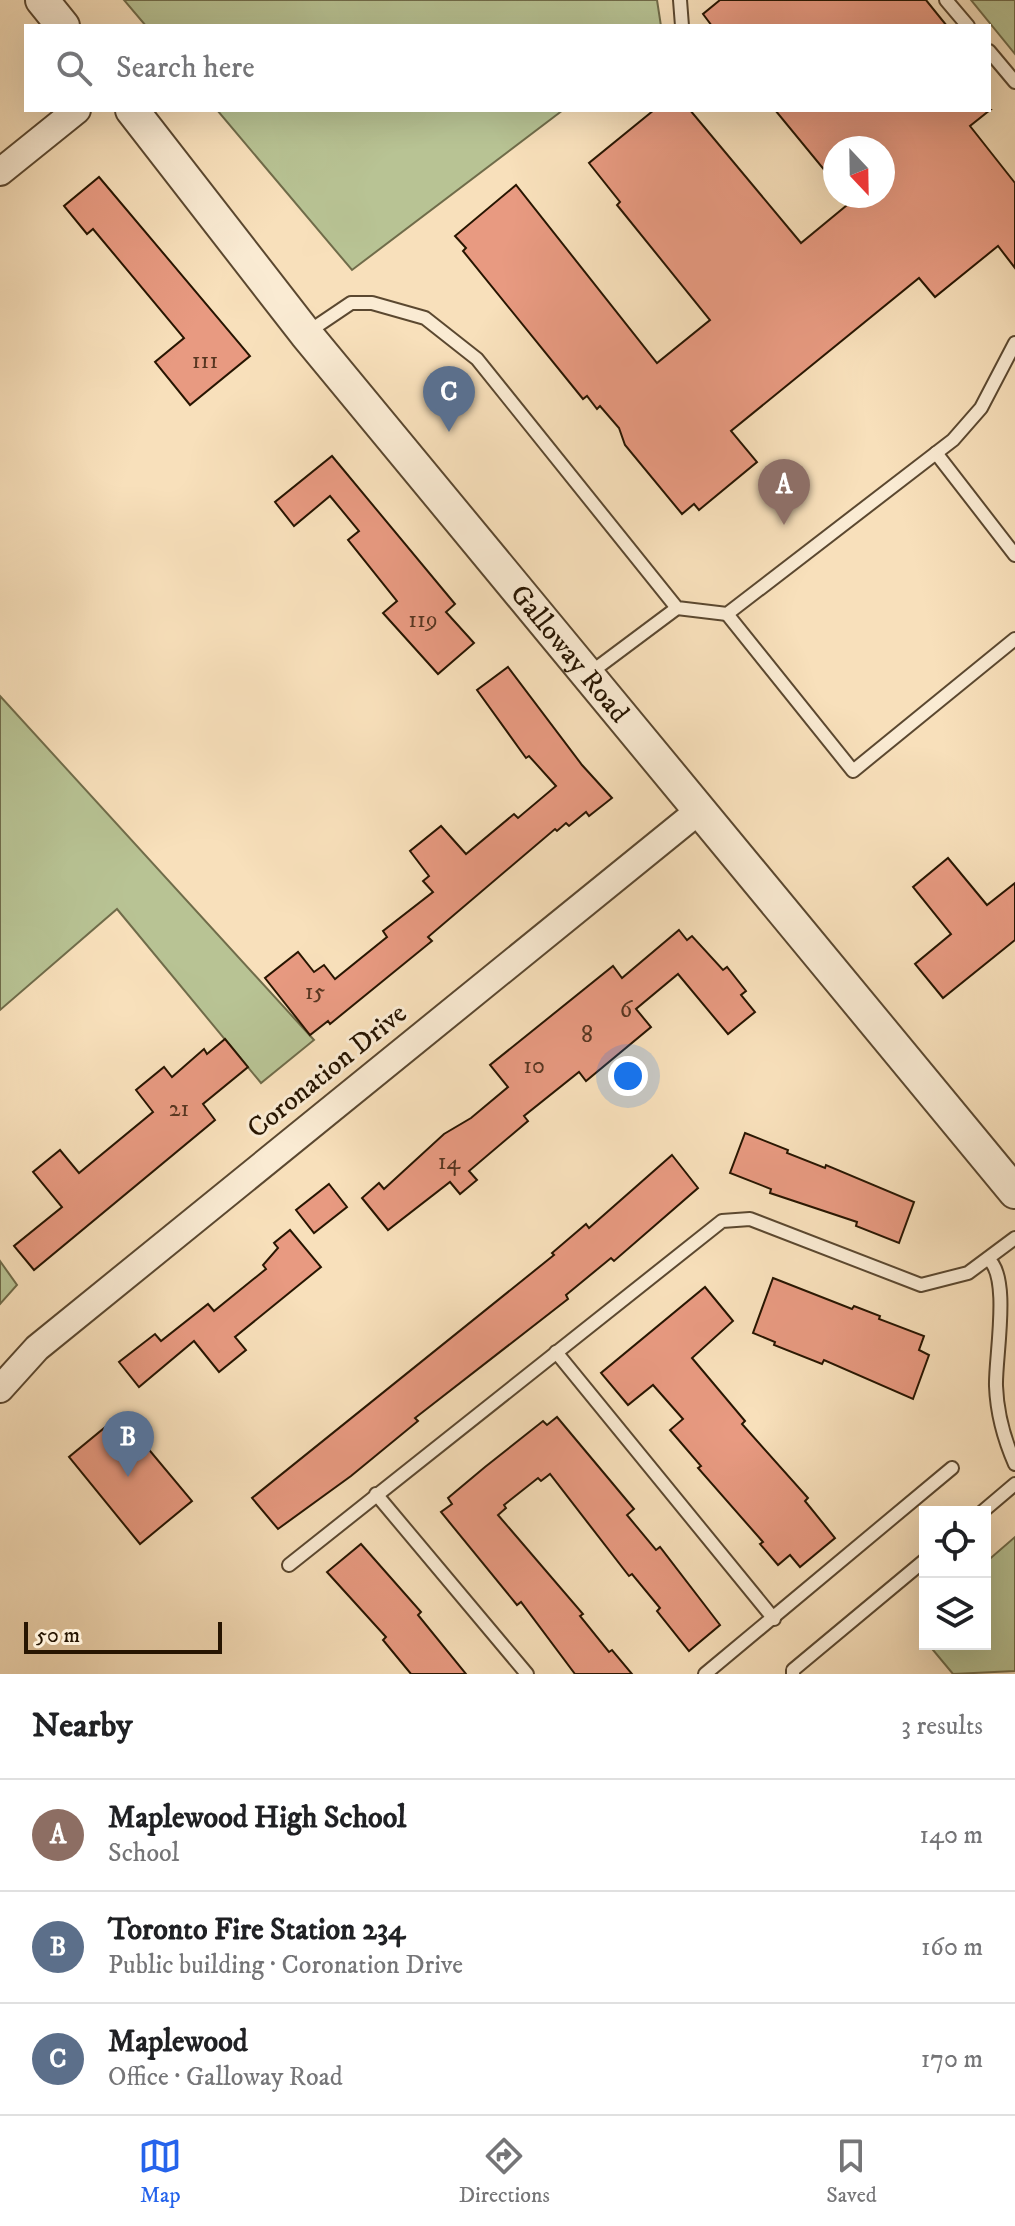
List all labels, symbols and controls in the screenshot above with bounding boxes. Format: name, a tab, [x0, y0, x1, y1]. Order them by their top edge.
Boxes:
search box	[24, 24, 991, 112]
icon: search	[52, 46, 96, 90]
text: Search here	[116, 50, 255, 87]
north arrow	[823, 136, 895, 208]
house number: 111	[192, 346, 218, 376]
pin: C	[423, 366, 475, 432]
pin: A	[758, 459, 810, 525]
street label: Galloway Road	[503, 577, 637, 730]
house number: 119	[408, 605, 438, 635]
house number: 15	[305, 977, 325, 1007]
house number: 6	[620, 995, 634, 1025]
street label: Coronation Drive	[240, 996, 414, 1146]
house number: 8	[581, 1020, 593, 1050]
house number: 10	[523, 1051, 545, 1081]
your location	[608, 1056, 648, 1096]
house number: 21	[169, 1094, 189, 1124]
house number: 14	[438, 1147, 461, 1177]
pin: B	[102, 1411, 154, 1477]
map controls	[919, 1506, 991, 1650]
button: locate	[919, 1506, 991, 1578]
button: layers	[919, 1578, 991, 1650]
scale bar	[24, 1618, 222, 1654]
text: 50 m	[36, 1622, 80, 1649]
text: Nearby	[32, 1705, 133, 1747]
text: 3 results	[901, 1710, 983, 1743]
text: Maplewood High School	[108, 1800, 406, 1837]
text: A	[50, 1819, 66, 1852]
text: 140 m	[919, 1819, 983, 1852]
text: School	[108, 1837, 179, 1870]
text: Toronto Fire Station 234	[108, 1912, 405, 1949]
text: B	[50, 1931, 66, 1964]
text: 160 m	[921, 1931, 983, 1964]
text: Public building · Coronation Drive	[108, 1949, 463, 1982]
text: Maplewood	[108, 2024, 248, 2061]
text: C	[49, 2043, 67, 2076]
text: 170 m	[921, 2043, 983, 2076]
text: Office · Galloway Road	[108, 2061, 343, 2094]
tab: Map	[138, 2134, 182, 2209]
tab: Directions	[459, 2134, 550, 2209]
tab: Saved	[826, 2134, 877, 2209]

